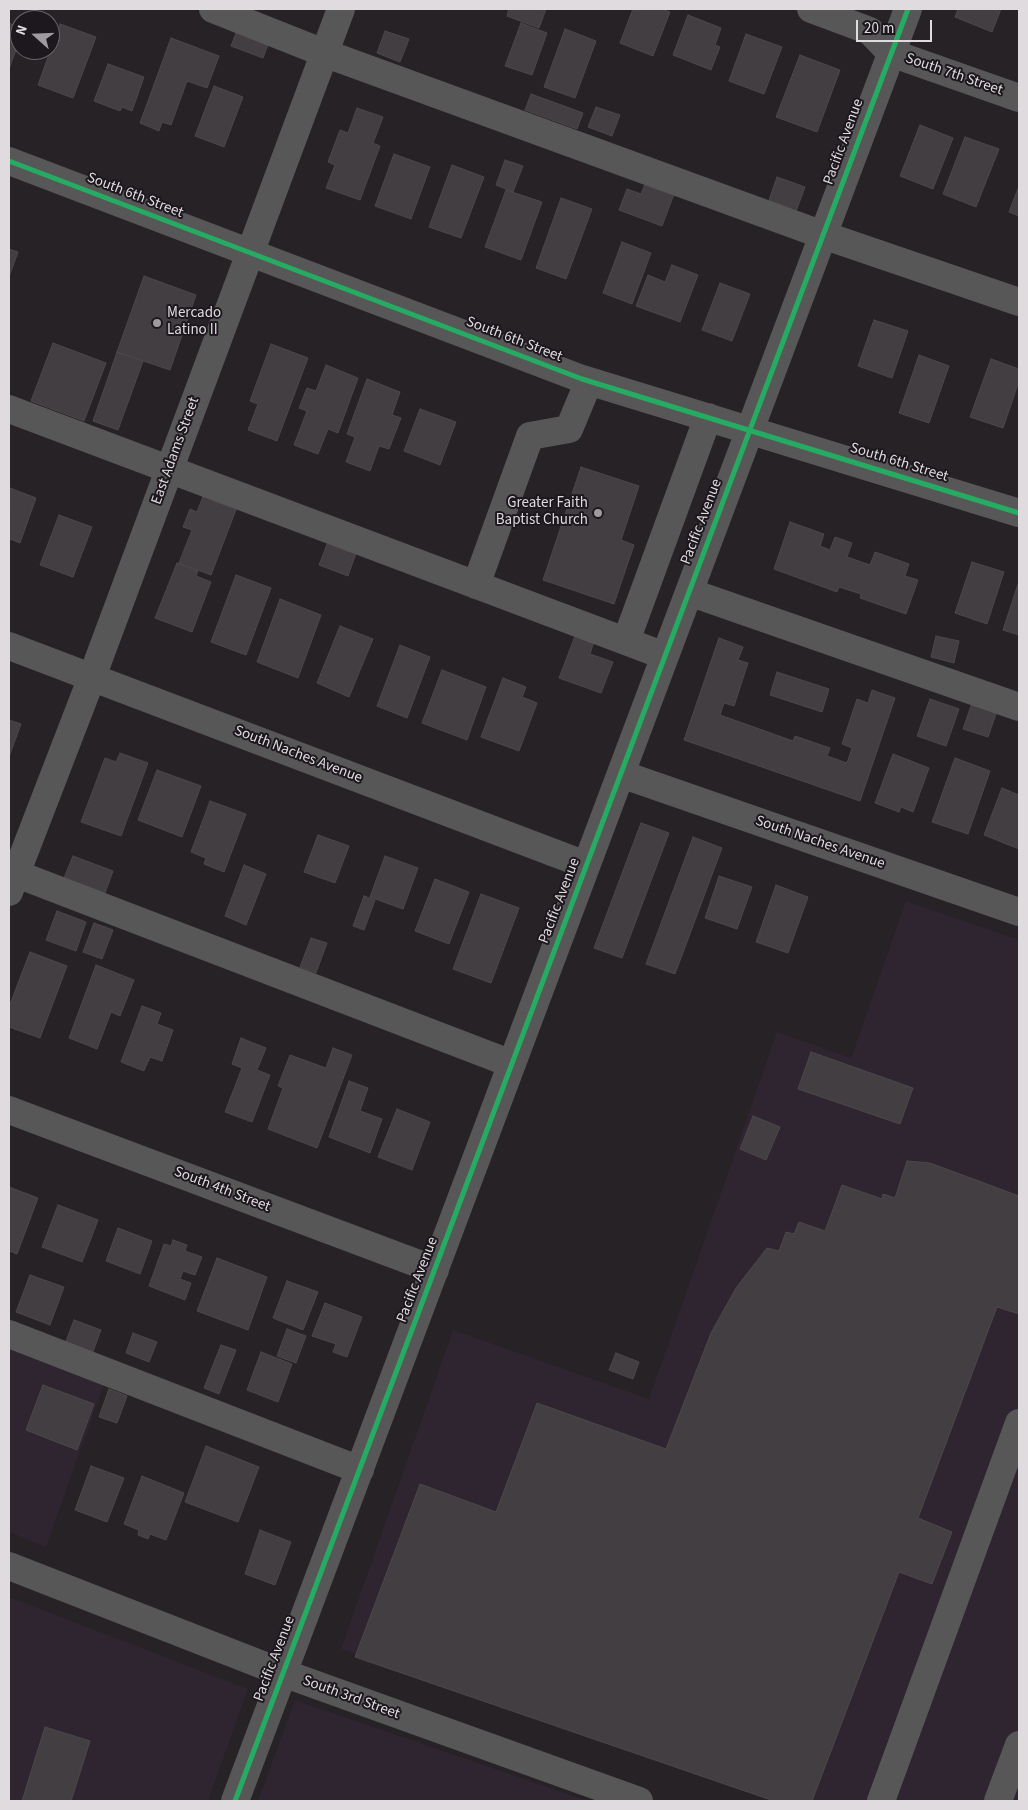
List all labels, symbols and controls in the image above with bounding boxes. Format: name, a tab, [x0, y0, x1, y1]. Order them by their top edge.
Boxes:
north arrow	[10, 10, 60, 60]
scale bar	[858, 10, 934, 42]
text: 20 m	[864, 18, 894, 39]
text: N	[11, 22, 33, 38]
street label: South 7th Street	[903, 50, 1005, 100]
street label: Pacific Avenue	[820, 97, 868, 187]
street label: South 6th Street	[84, 169, 186, 223]
place label: Mercado Latino II	[167, 305, 221, 340]
street label: South 6th Street	[463, 313, 565, 367]
marker: Mercado Latino II	[151, 317, 163, 329]
street label: East Adams Street	[148, 395, 204, 507]
street label: South 6th Street	[848, 440, 950, 486]
street label: Pacific Avenue	[677, 477, 727, 567]
place label: Greater Faith Baptist Church	[496, 495, 588, 530]
marker: Greater Faith Baptist Church	[592, 507, 604, 519]
street label: South Naches Avenue	[231, 722, 365, 788]
street label: South Naches Avenue	[753, 812, 887, 874]
street label: Pacific Avenue	[535, 856, 585, 946]
street label: South 4th Street	[171, 1163, 273, 1217]
street label: Pacific Avenue	[393, 1235, 443, 1325]
street label: Pacific Avenue	[250, 1614, 300, 1704]
street label: South 3rd Street	[300, 1672, 402, 1724]

